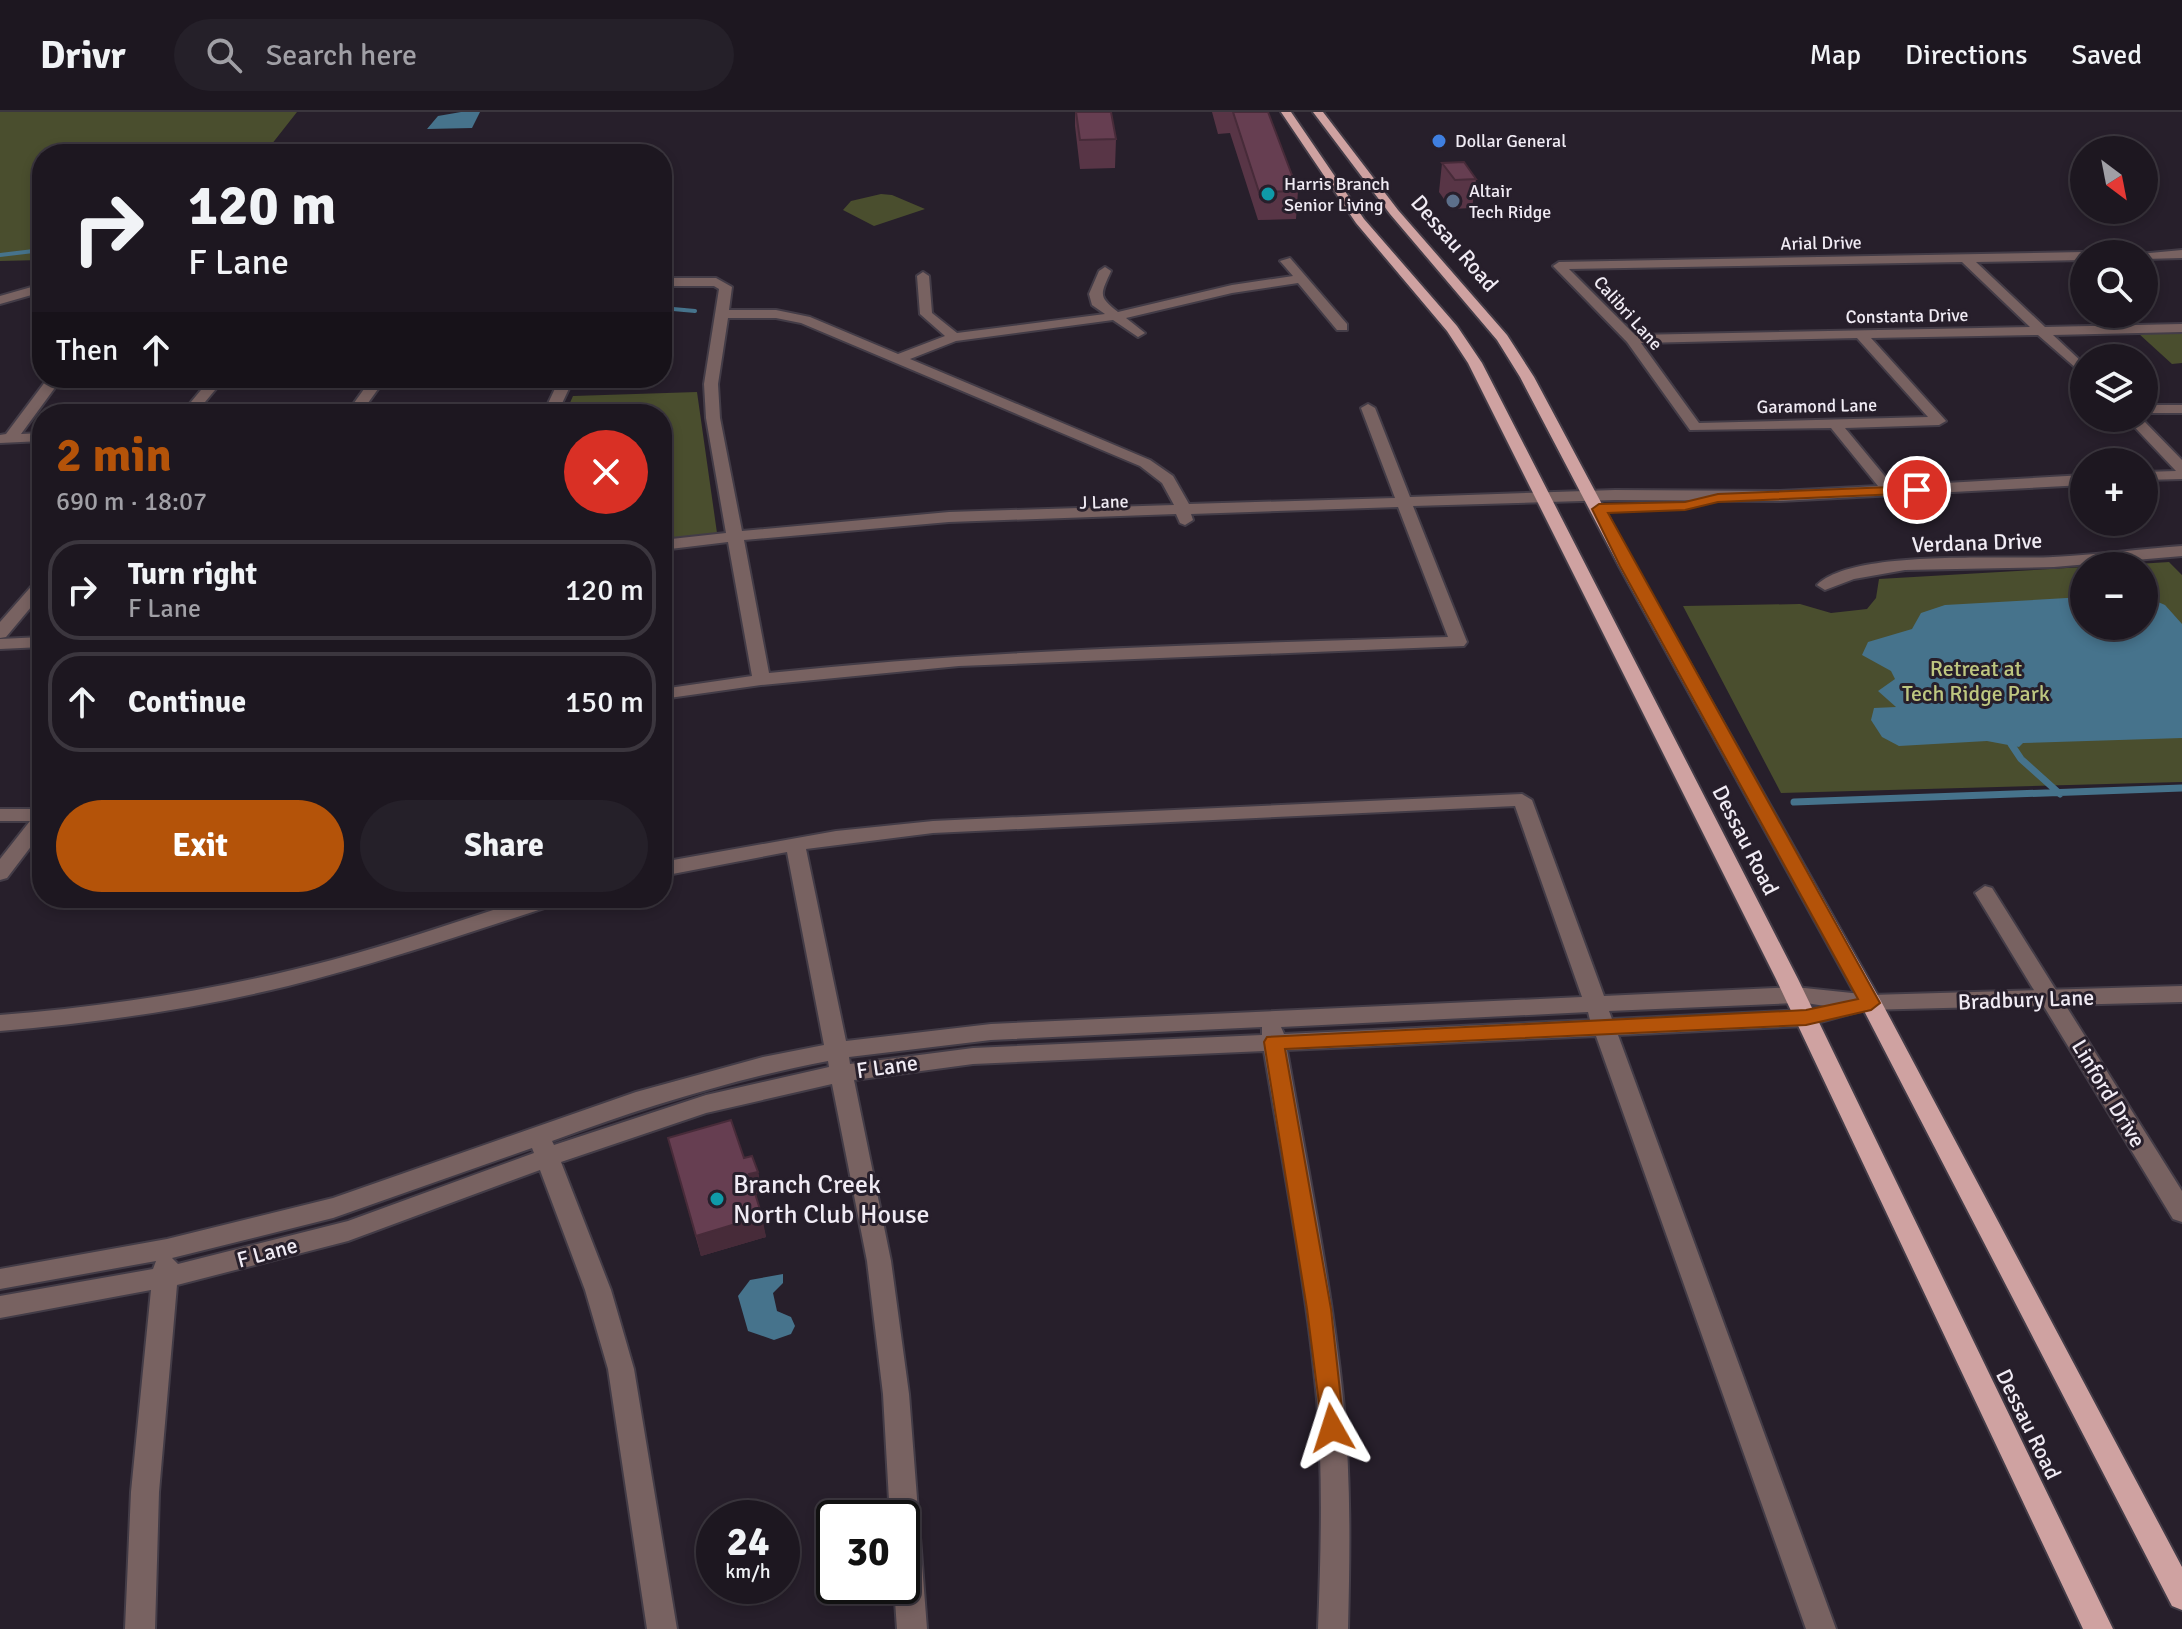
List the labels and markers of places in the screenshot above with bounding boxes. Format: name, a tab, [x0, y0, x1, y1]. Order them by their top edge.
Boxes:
place label: Dollar General	[1455, 130, 1566, 152]
marker: Dollar General	[1430, 132, 1448, 150]
place label: Harris Branch Senior Living	[1284, 173, 1390, 216]
place label: Altair Tech Ridge	[1469, 180, 1551, 223]
marker: Harris Branch Senior Living	[1259, 185, 1277, 203]
marker: Altair Tech Ridge	[1444, 192, 1462, 210]
pin	[1883, 456, 1951, 524]
place label: Branch Creek North Club House	[733, 1169, 930, 1231]
marker: Branch Creek North Club House	[708, 1190, 726, 1208]

